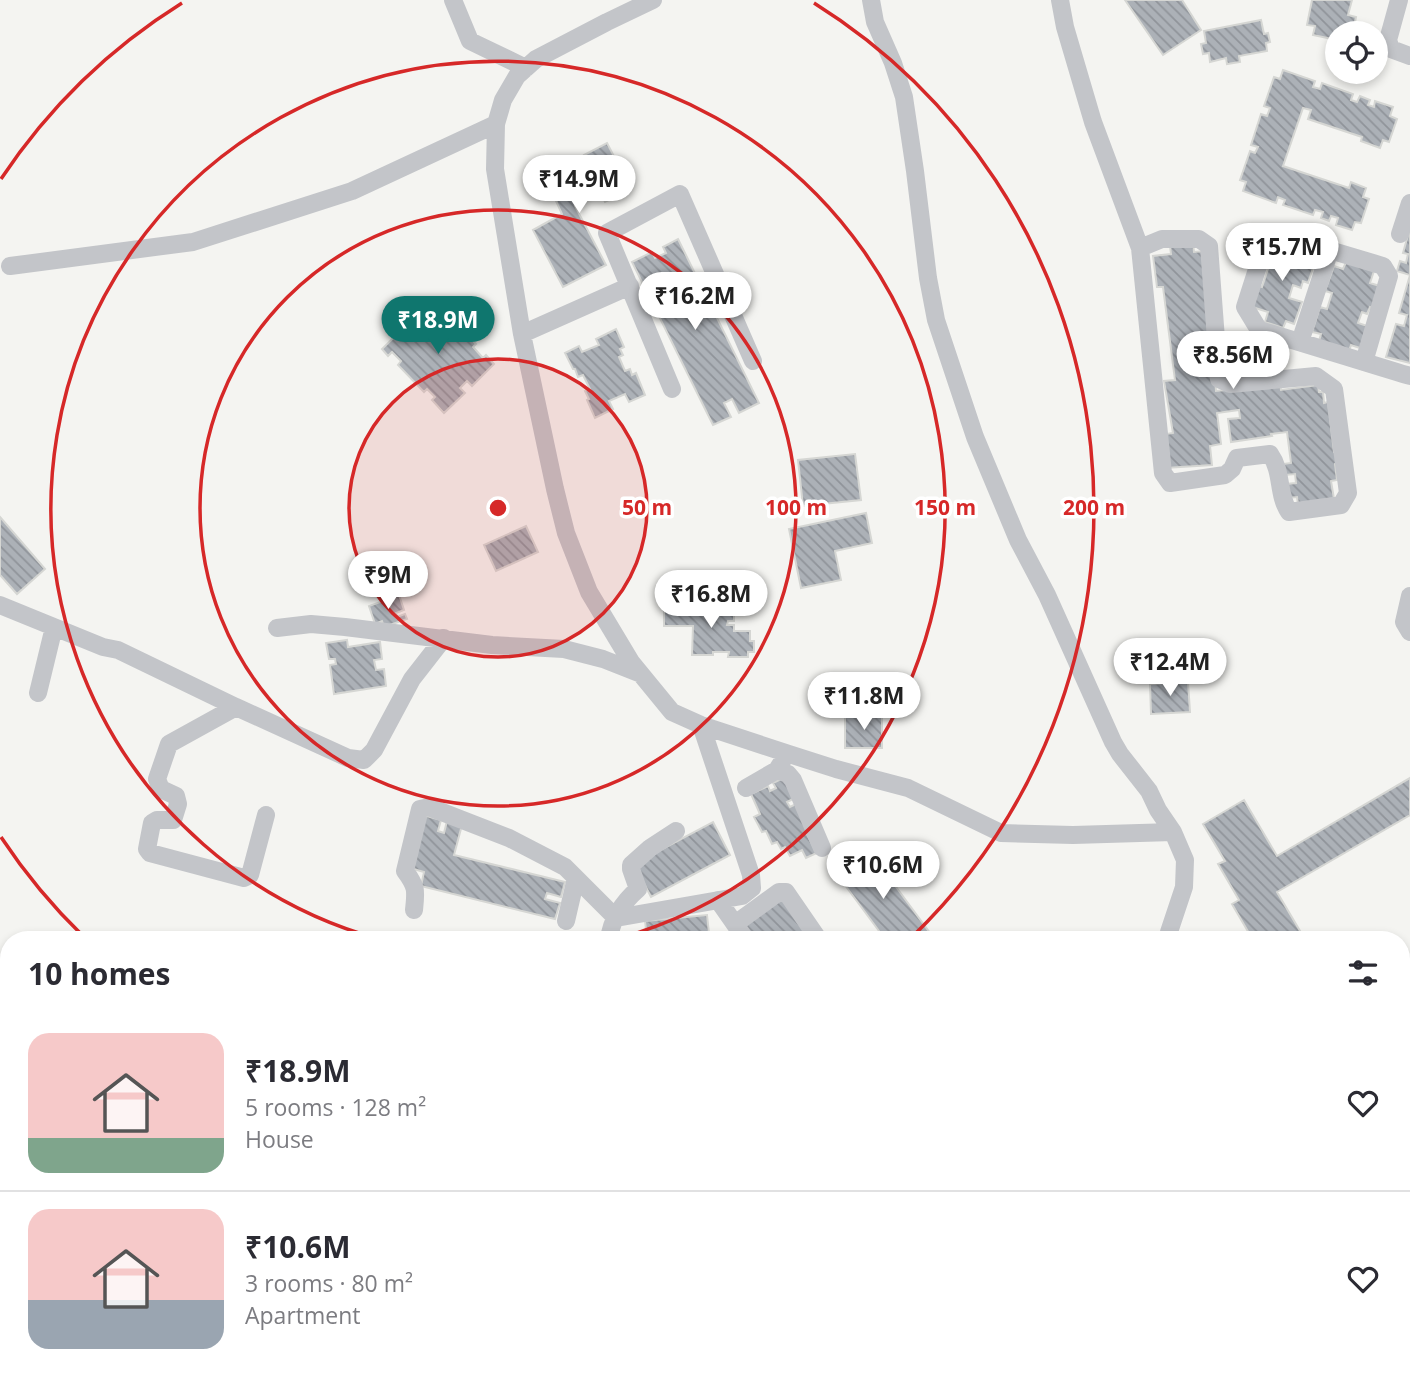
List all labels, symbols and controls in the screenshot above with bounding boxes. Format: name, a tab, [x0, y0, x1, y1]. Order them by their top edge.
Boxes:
map controls	[1325, 21, 1388, 84]
button: locate	[1325, 21, 1388, 84]
pin: ₹14.9M	[522, 156, 636, 215]
text: ₹14.9M	[539, 162, 619, 194]
pin: ₹15.7M	[1225, 224, 1339, 283]
text: ₹15.7M	[1242, 230, 1322, 262]
pin: ₹16.2M	[638, 272, 752, 332]
text: ₹16.2M	[655, 279, 735, 311]
pin: ₹18.9M	[381, 296, 495, 356]
text: ₹18.9M	[398, 303, 478, 335]
pin: ₹8.56M	[1176, 332, 1290, 391]
text: ₹8.56M	[1193, 338, 1273, 370]
text: 50 m	[622, 493, 672, 521]
text: 100 m	[765, 493, 827, 521]
text: 150 m	[914, 493, 976, 521]
text: 200 m	[1063, 493, 1125, 521]
centre of rings	[486, 496, 510, 520]
pin: ₹9M	[354, 552, 422, 611]
text: ₹9M	[364, 558, 412, 590]
pin: ₹16.8M	[654, 570, 768, 630]
text: ₹16.8M	[671, 577, 751, 609]
pin: ₹12.4M	[1113, 638, 1227, 698]
text: ₹12.4M	[1130, 645, 1210, 677]
pin: ₹11.8M	[807, 672, 921, 732]
text: ₹11.8M	[824, 679, 904, 711]
pin: ₹10.6M	[826, 842, 940, 901]
text: ₹10.6M	[843, 848, 923, 880]
text: 10 homes	[28, 953, 171, 994]
icon: filters	[1344, 954, 1382, 992]
text: ₹18.9M	[245, 1050, 350, 1091]
icon: home	[84, 1061, 168, 1145]
icon: heart	[1344, 1084, 1382, 1122]
text: 5 rooms · 128 m²	[245, 1091, 426, 1123]
text: House	[245, 1123, 314, 1155]
text: ₹10.6M	[245, 1226, 350, 1267]
icon: home	[84, 1237, 168, 1321]
icon: heart	[1344, 1260, 1382, 1298]
text: 3 rooms · 80 m²	[245, 1267, 413, 1299]
text: Apartment	[245, 1299, 361, 1331]

